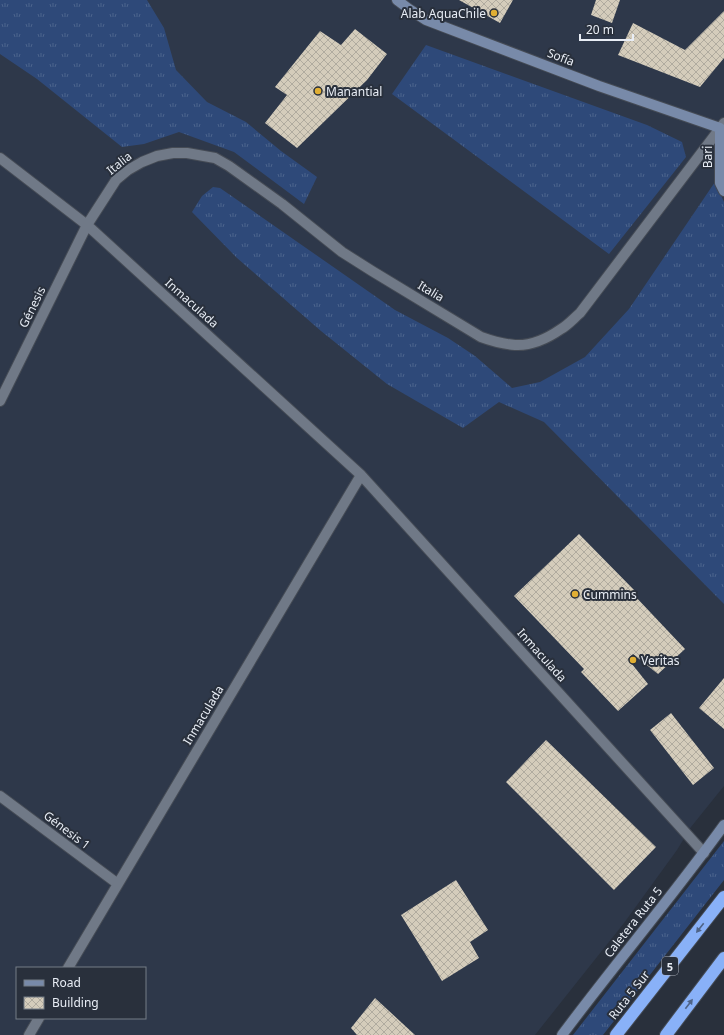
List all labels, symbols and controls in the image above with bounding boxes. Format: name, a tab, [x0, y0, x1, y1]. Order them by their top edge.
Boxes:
place label: Alab AquaChile	[401, 5, 486, 22]
marker: Alab AquaChile	[489, 8, 499, 18]
scale bar	[580, 16, 633, 42]
text: 20 m	[586, 21, 614, 38]
street label: Sofía	[545, 44, 577, 70]
place label: Manantial	[326, 83, 382, 100]
marker: Manantial	[313, 86, 323, 96]
street label: Bari	[699, 146, 716, 168]
street label: Italia	[103, 148, 135, 178]
street label: Inmaculada	[162, 274, 222, 332]
street label: Italia	[415, 276, 447, 306]
street label: Génesis	[15, 283, 49, 331]
place label: Cummins	[583, 586, 637, 603]
marker: Cummins	[570, 589, 580, 599]
street label: Inmaculada	[513, 625, 571, 685]
place label: Veritas	[641, 652, 680, 669]
marker: Veritas	[628, 655, 638, 665]
street label: Inmaculada	[179, 682, 227, 748]
street label: Génesis 1	[40, 807, 94, 853]
street label: Caletera Ruta 5	[600, 883, 666, 961]
one-way arrow	[696, 922, 704, 933]
road number: 5	[662, 957, 678, 975]
legend	[16, 967, 146, 1019]
street label: Ruta 5 Sur	[604, 967, 654, 1023]
text: Road	[52, 974, 81, 991]
text: Building	[52, 994, 99, 1011]
one-way arrow	[685, 998, 693, 1009]

